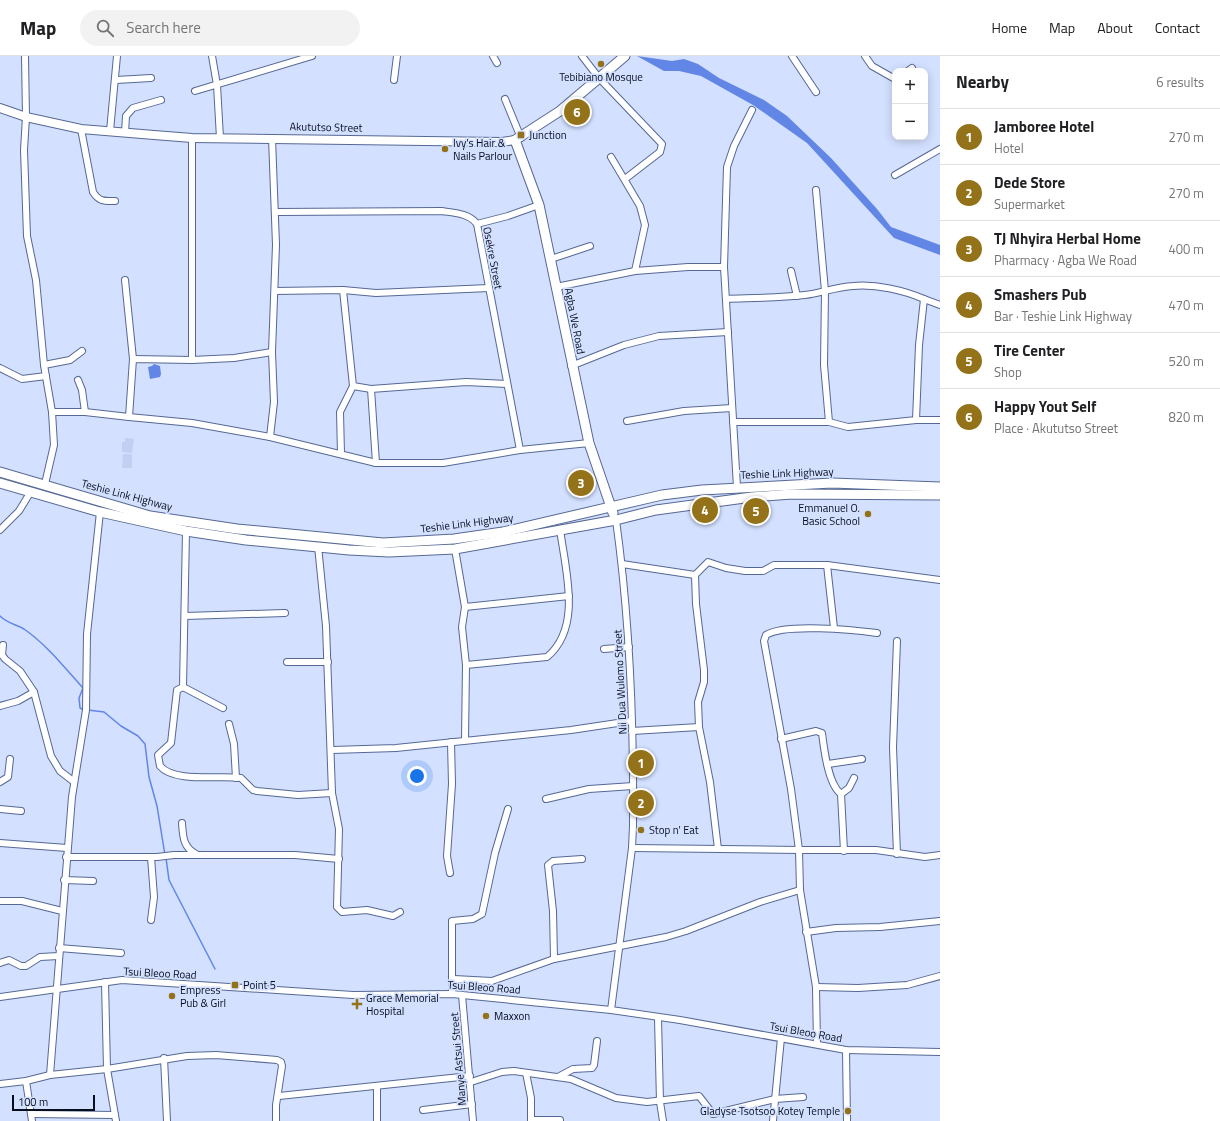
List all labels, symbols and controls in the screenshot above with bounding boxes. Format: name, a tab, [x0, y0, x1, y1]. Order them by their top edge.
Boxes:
search box	[80, 10, 360, 46]
text: Map	[20, 13, 56, 42]
text: Search here	[126, 16, 201, 39]
icon: search	[94, 17, 116, 39]
text: Home	[992, 17, 1027, 38]
text: Map	[1049, 17, 1075, 38]
text: About	[1097, 17, 1133, 38]
text: Contact	[1155, 17, 1200, 38]
marker: Tebibiano Mosque	[596, 59, 606, 69]
map controls	[892, 68, 928, 140]
button: +	[892, 68, 928, 104]
place label: Tebibiano Mosque	[559, 69, 643, 85]
text: Nearby	[956, 69, 1009, 95]
text: 6 results	[1156, 72, 1204, 92]
pin: 6	[564, 97, 590, 127]
button: −	[892, 104, 928, 140]
text: Jamboree Hotel	[994, 115, 1094, 138]
street label: Akututso Street	[289, 118, 363, 136]
place label: Junction	[529, 127, 567, 143]
text: 1	[965, 127, 973, 147]
text: 270 m	[1168, 127, 1204, 147]
marker: Junction	[516, 130, 526, 140]
place label: Ivy's Hair & Nails Parlour	[453, 135, 512, 164]
text: Hotel	[994, 138, 1024, 158]
marker: Ivy's Hair & Nails Parlour	[440, 144, 450, 154]
text: Dede Store	[994, 171, 1065, 194]
text: 2	[965, 183, 973, 203]
text: 270 m	[1168, 183, 1204, 203]
text: Supermarket	[994, 194, 1065, 214]
street label: Osekre Street	[479, 225, 507, 291]
text: TJ Nhyira Herbal Home	[994, 227, 1141, 250]
text: 3	[965, 239, 973, 259]
text: 400 m	[1168, 239, 1204, 259]
text: Pharmacy · Agba We Road	[994, 250, 1137, 270]
text: Smashers Pub	[994, 283, 1087, 306]
street label: Agba We Road	[561, 287, 589, 356]
text: 4	[965, 295, 973, 315]
text: 470 m	[1168, 295, 1204, 315]
text: Bar · Teshie Link Highway	[994, 306, 1132, 326]
text: Tire Center	[994, 339, 1065, 362]
text: 5	[965, 351, 973, 371]
text: 520 m	[1168, 351, 1204, 371]
text: Shop	[994, 362, 1022, 382]
text: Happy Yout Self	[994, 395, 1096, 418]
text: 6	[965, 407, 973, 427]
text: 820 m	[1168, 407, 1204, 427]
text: Place · Akututso Street	[994, 418, 1118, 438]
street label: Teshie Link Highway	[740, 463, 835, 483]
pin: 3	[568, 468, 594, 498]
street label: Teshie Link Highway	[80, 475, 175, 515]
pin: 4	[692, 495, 718, 525]
pin: 5	[743, 496, 769, 526]
place label: Emmanuel O. Basic School	[798, 500, 860, 529]
street label: Teshie Link Highway	[420, 509, 515, 537]
marker: Emmanuel O. Basic School	[863, 509, 873, 519]
street label: Nii Dua Wulomo Street	[609, 629, 631, 735]
pin: 1	[628, 748, 654, 778]
your location	[407, 766, 427, 786]
pin: 2	[628, 788, 654, 818]
place label: Stop n' Eat	[649, 822, 699, 838]
marker: Stop n' Eat	[636, 825, 646, 835]
street label: Tsui Bleoo Road	[123, 963, 197, 983]
street label: Tsui Bleoo Road	[447, 976, 521, 998]
place label: Point 5	[243, 977, 276, 993]
marker: Point 5	[230, 980, 240, 990]
place label: Empress Pub & Girl	[180, 982, 226, 1011]
place label: Grace Memorial Hospital	[366, 990, 439, 1019]
marker: Empress Pub & Girl	[167, 991, 177, 1001]
marker: Grace Memorial Hospital	[351, 998, 363, 1010]
place label: Maxxon	[494, 1008, 530, 1024]
marker: Maxxon	[481, 1011, 491, 1021]
street label: Manye Astsui Street	[446, 1012, 470, 1106]
street label: Tsui Bleoo Road	[769, 1018, 844, 1046]
scale bar	[12, 1093, 95, 1112]
text: 100 m	[18, 1094, 48, 1110]
place label: Gladyse Tsotsoo Kotey Temple	[700, 1103, 840, 1119]
marker: Gladyse Tsotsoo Kotey Temple	[843, 1106, 853, 1116]

